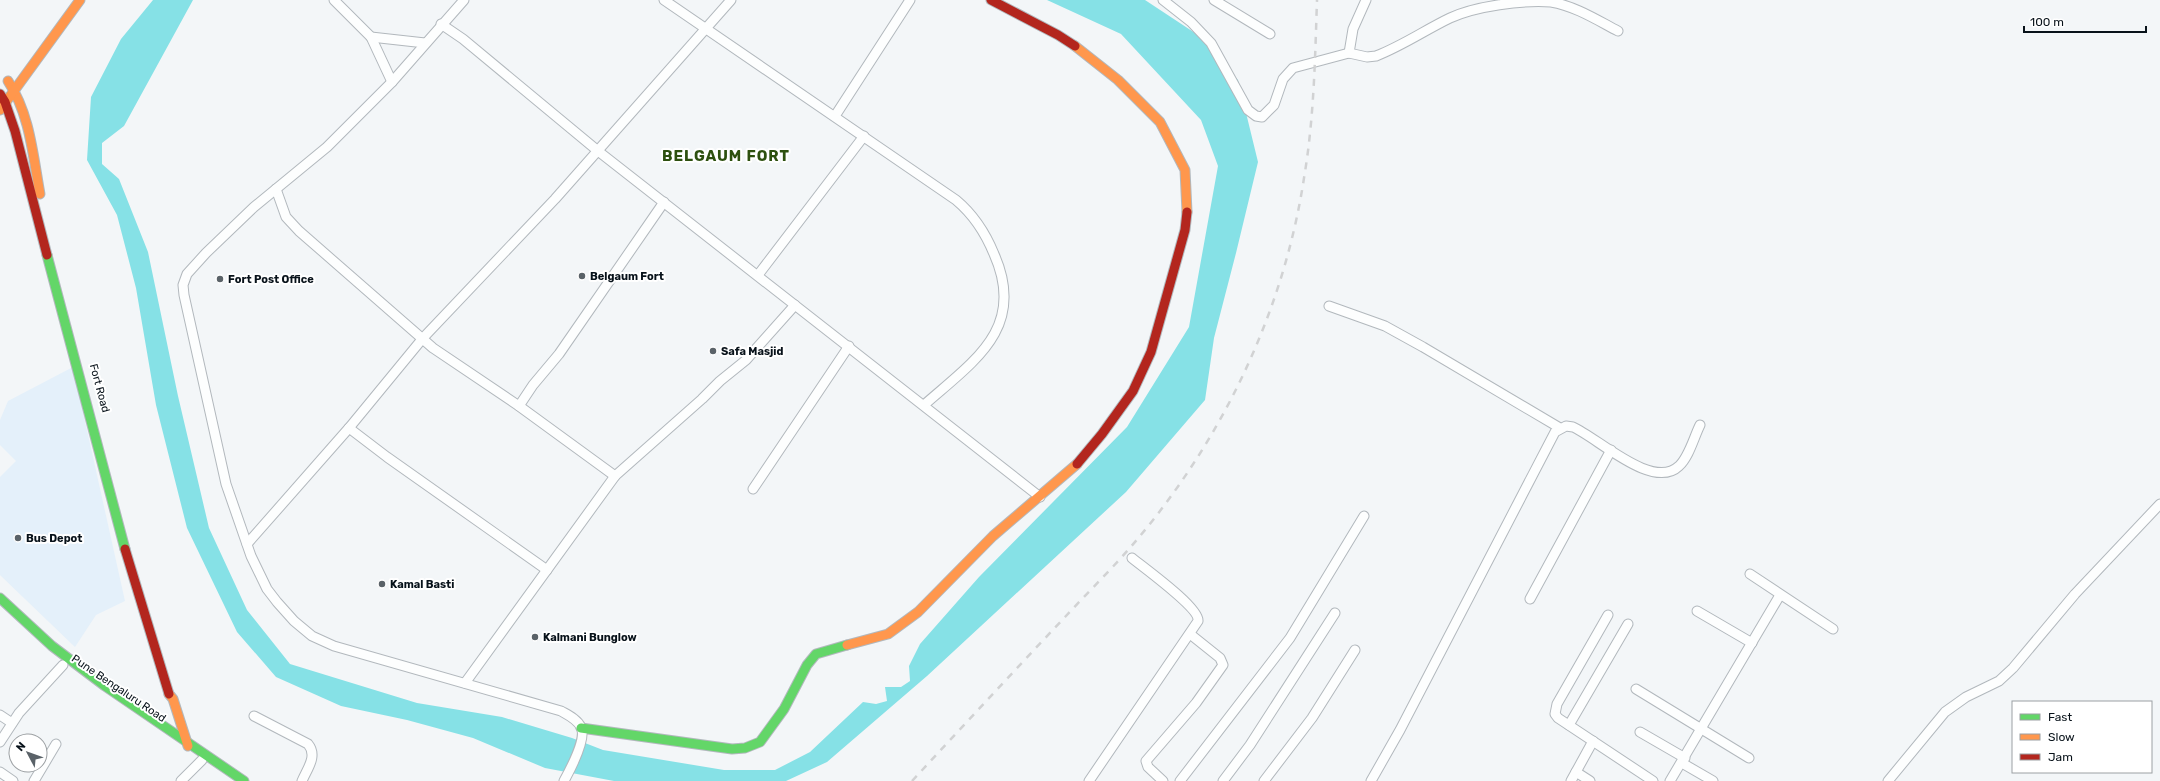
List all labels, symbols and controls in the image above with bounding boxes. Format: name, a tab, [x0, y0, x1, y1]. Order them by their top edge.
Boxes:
scale bar	[2024, 8, 2146, 34]
text: 100 m	[2030, 15, 2064, 29]
district label: BELGAUM FORT	[662, 147, 790, 165]
place label: Belgaum Fort	[590, 270, 664, 283]
marker: Belgaum Fort	[577, 271, 587, 281]
place label: Fort Post Office	[228, 273, 314, 286]
marker: Fort Post Office	[215, 274, 225, 284]
place label: Safa Masjid	[721, 345, 784, 358]
marker: Safa Masjid	[708, 346, 718, 356]
street label: Fort Road	[87, 362, 112, 414]
place label: Bus Depot	[26, 532, 82, 545]
marker: Bus Depot	[13, 533, 23, 543]
place label: Kamal Basti	[390, 578, 454, 591]
marker: Kamal Basti	[377, 579, 387, 589]
place label: Kalmani Bunglow	[543, 631, 637, 644]
marker: Kalmani Bunglow	[530, 632, 540, 642]
street label: Pune Bengaluru Road	[69, 652, 168, 725]
legend	[2012, 701, 2152, 773]
text: Fast	[2048, 710, 2072, 724]
text: Slow	[2048, 730, 2075, 744]
north arrow	[8, 733, 48, 773]
text: N	[13, 739, 28, 754]
text: Jam	[2048, 750, 2073, 764]

